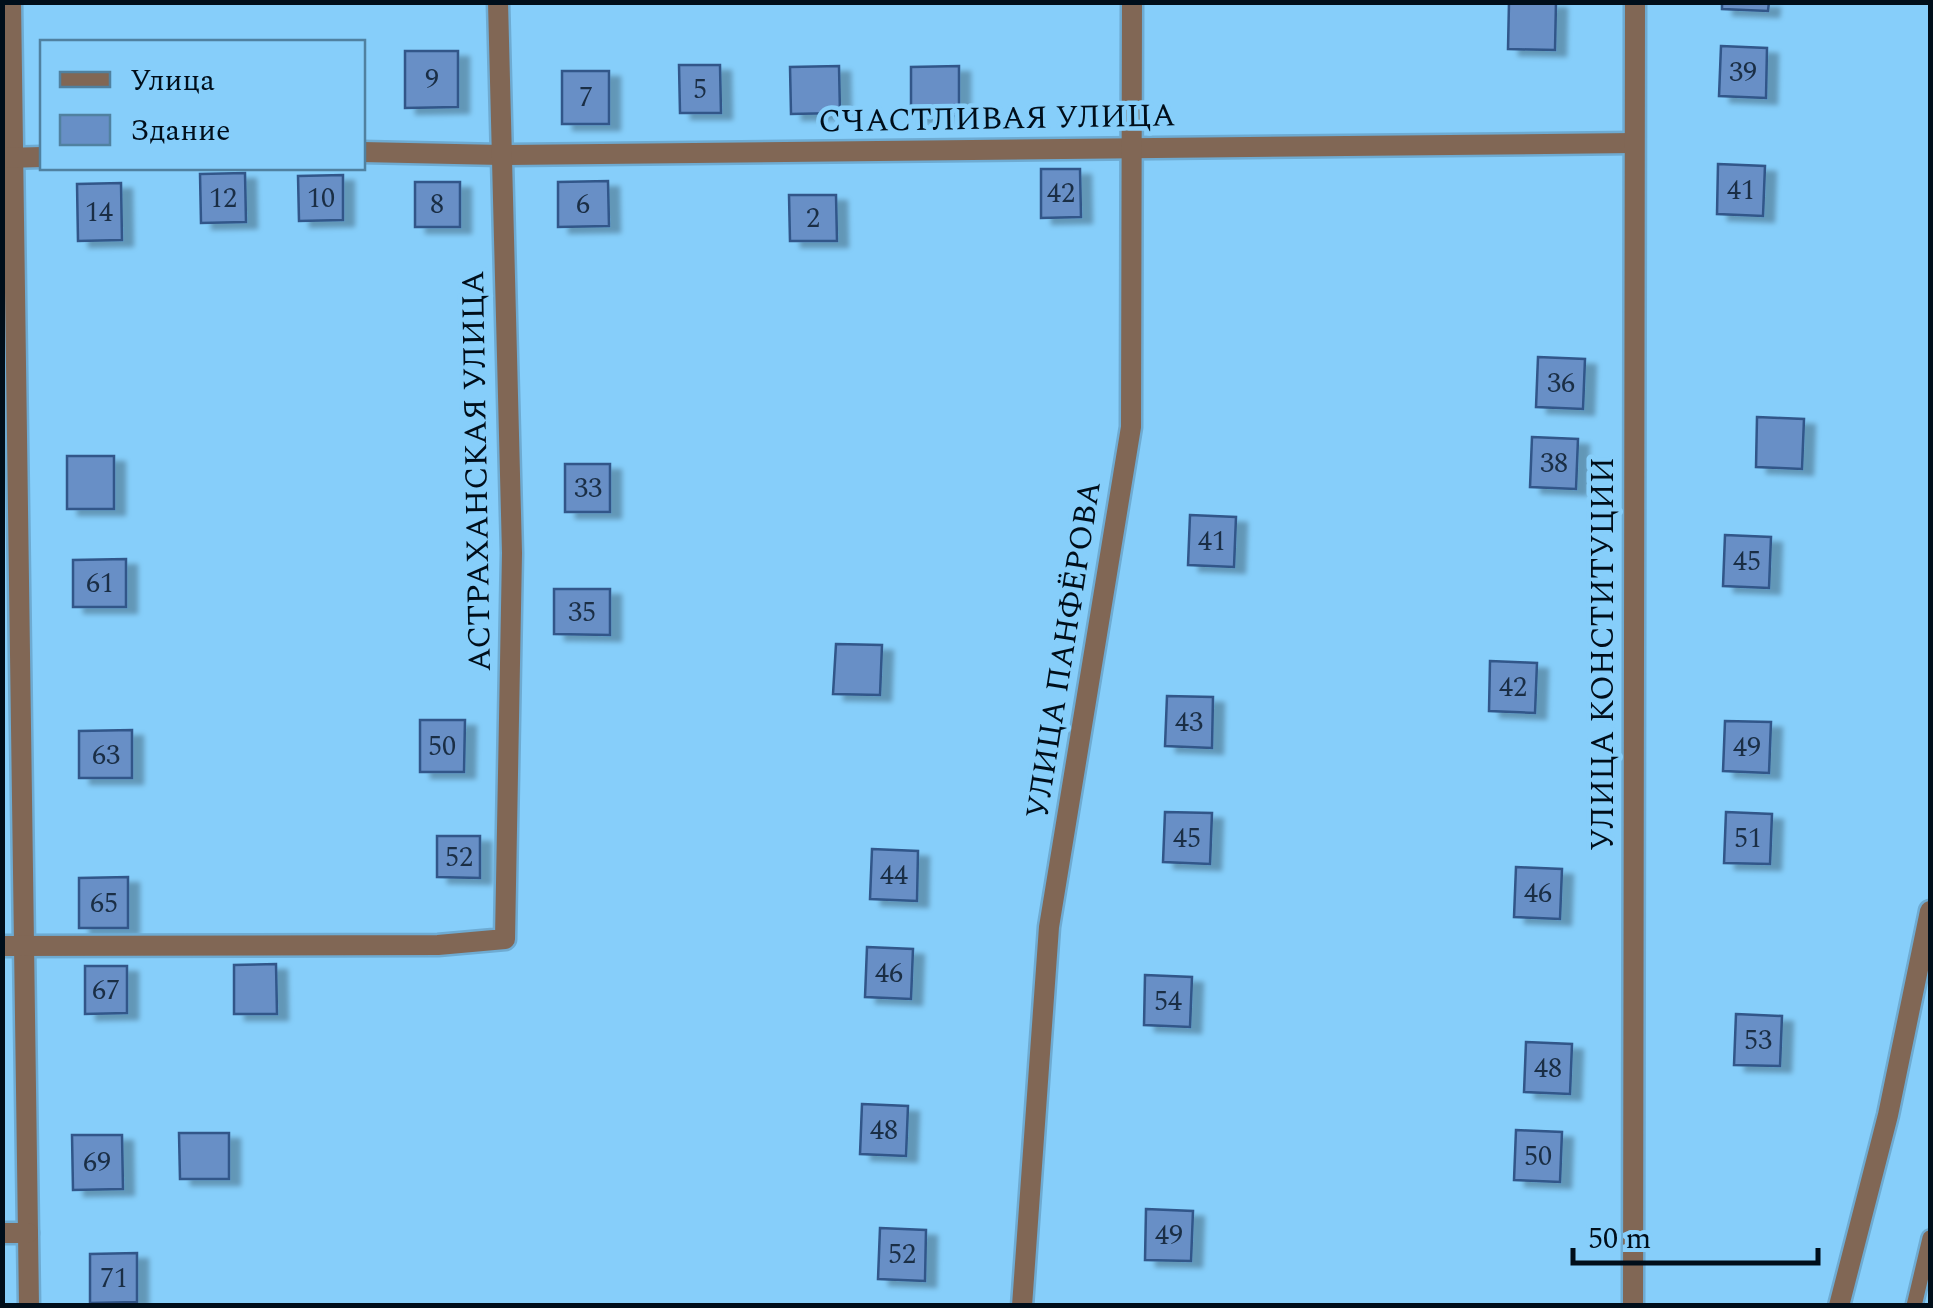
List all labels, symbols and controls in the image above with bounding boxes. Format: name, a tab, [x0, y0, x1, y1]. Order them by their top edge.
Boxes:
legend	[40, 40, 365, 170]
house number: 39	[1729, 51, 1757, 94]
text: Улица	[130, 58, 215, 104]
house number: 9	[425, 58, 439, 101]
house number: 5	[693, 68, 707, 111]
house number: 7	[579, 76, 593, 119]
street label: СЧАСТЛИВАЯ УЛИЦА	[818, 91, 1176, 147]
text: Здание	[130, 108, 231, 154]
house number: 41	[1727, 169, 1755, 212]
house number: 42	[1047, 172, 1075, 215]
house number: 12	[209, 177, 237, 220]
house number: 10	[307, 177, 335, 220]
house number: 8	[430, 183, 444, 226]
house number: 6	[576, 183, 590, 226]
house number: 14	[85, 191, 113, 234]
house number: 2	[806, 197, 820, 240]
street label: АСТРАХАНСКАЯ УЛИЦА	[449, 270, 505, 672]
house number: 36	[1547, 362, 1575, 405]
house number: 38	[1540, 442, 1568, 485]
street label: УЛИЦА КОНСТИТУЦИИ	[1579, 457, 1628, 851]
house number: 33	[574, 467, 602, 510]
street label: УЛИЦА ПАНФЁРОВА	[1013, 478, 1115, 822]
house number: 41	[1198, 520, 1226, 563]
house number: 45	[1733, 540, 1761, 583]
house number: 61	[86, 562, 114, 605]
house number: 35	[568, 591, 596, 634]
house number: 42	[1499, 666, 1527, 709]
house number: 43	[1175, 701, 1203, 744]
house number: 50	[428, 725, 456, 768]
house number: 49	[1733, 726, 1761, 769]
house number: 63	[92, 734, 120, 777]
house number: 45	[1173, 817, 1201, 860]
house number: 51	[1734, 817, 1762, 860]
house number: 52	[445, 836, 473, 879]
house number: 44	[880, 854, 908, 897]
house number: 46	[1524, 872, 1552, 915]
house number: 65	[90, 882, 118, 925]
house number: 46	[875, 952, 903, 995]
house number: 67	[92, 969, 120, 1012]
house number: 54	[1154, 980, 1182, 1023]
house number: 53	[1744, 1019, 1772, 1062]
house number: 48	[1534, 1047, 1562, 1090]
house number: 48	[870, 1109, 898, 1152]
house number: 50	[1524, 1135, 1552, 1178]
house number: 69	[83, 1141, 111, 1184]
scale bar	[1573, 1203, 1818, 1265]
house number: 49	[1155, 1214, 1183, 1257]
text: 50 m	[1588, 1216, 1651, 1262]
house number: 52	[888, 1233, 916, 1276]
house number: 71	[100, 1257, 128, 1300]

